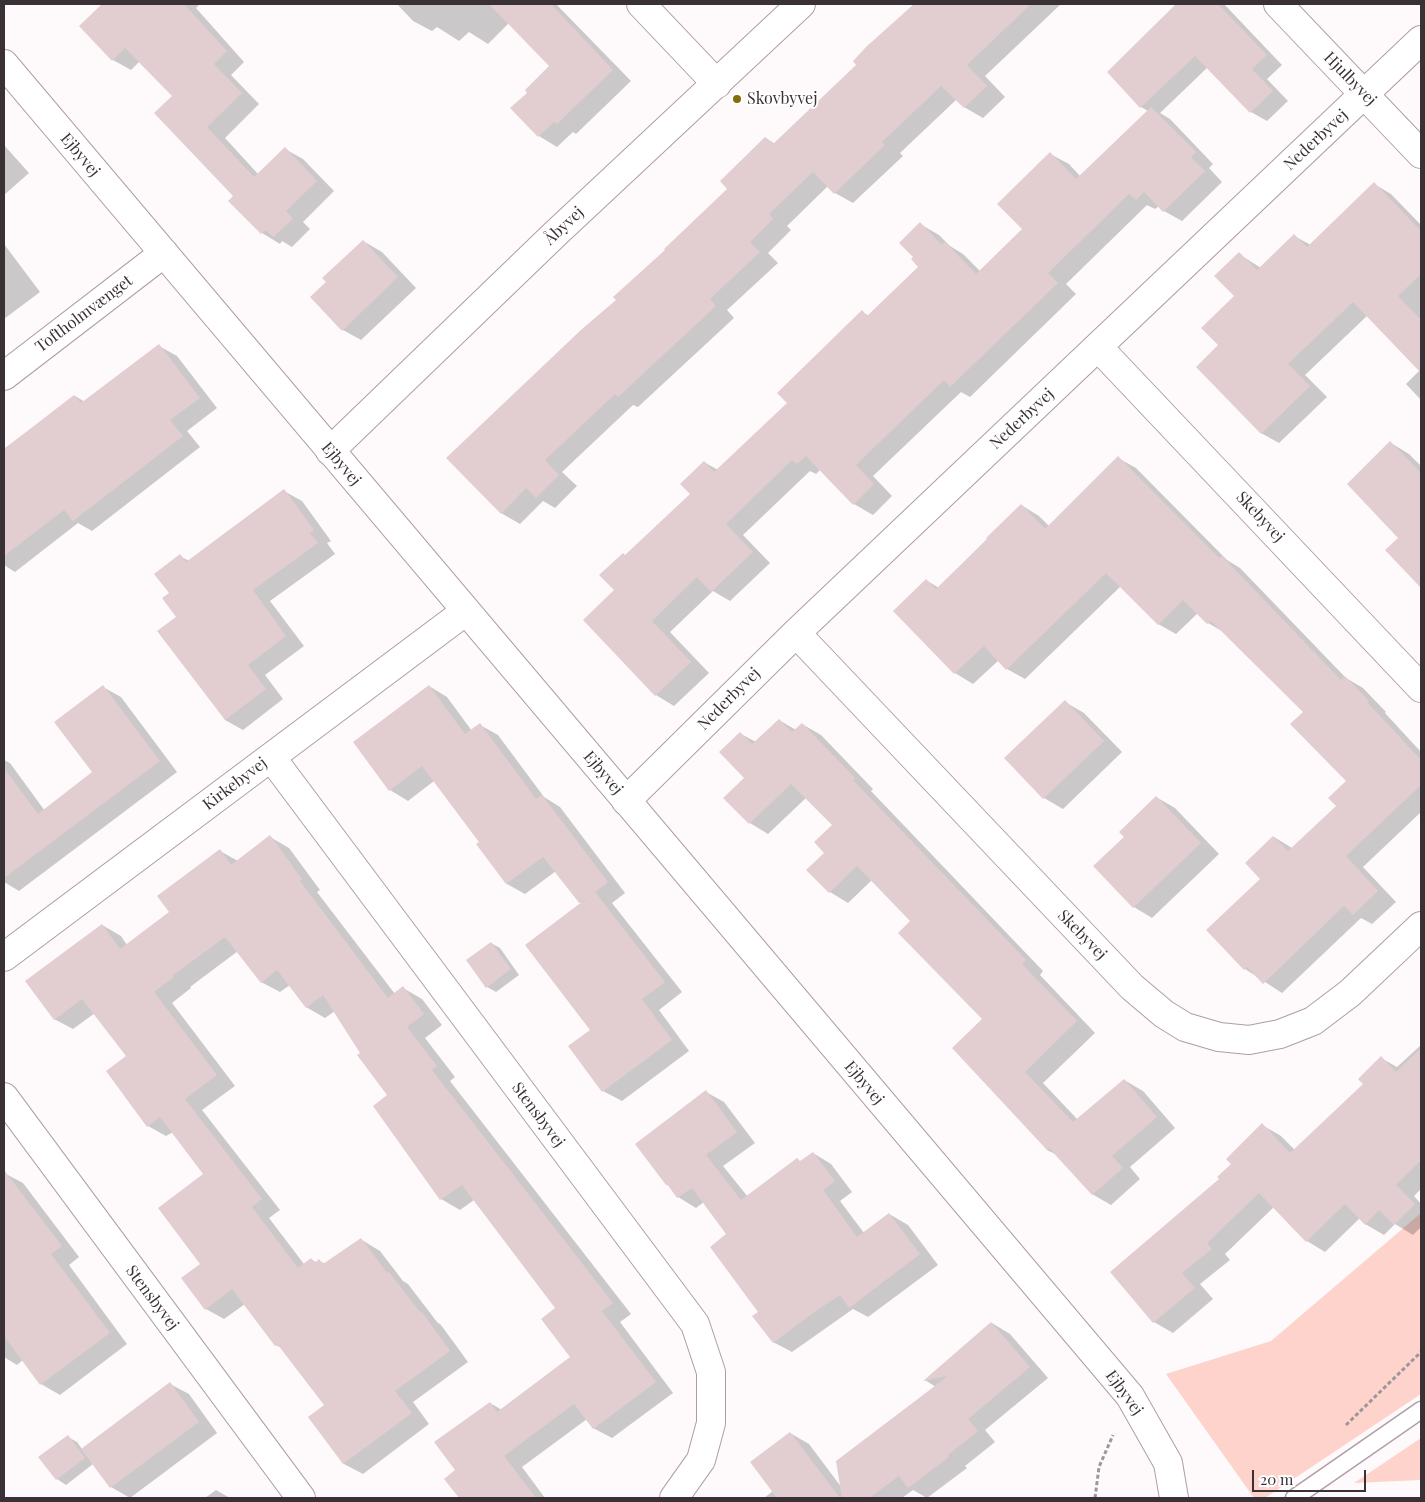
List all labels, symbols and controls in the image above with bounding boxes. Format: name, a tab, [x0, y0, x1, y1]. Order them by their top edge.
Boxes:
street label: Hjulbyvej	[1320, 48, 1380, 110]
place label: Skovbyvej	[747, 89, 817, 109]
marker: Skovbyvej	[731, 93, 743, 105]
street label: Nederbyvej	[1280, 106, 1352, 174]
street label: Ejbyvej	[56, 129, 104, 181]
street label: Åbyvej	[540, 203, 588, 249]
street label: Toftholmvænget	[32, 271, 136, 357]
street label: Nederbyvej	[986, 385, 1058, 453]
street label: Ejbyvej	[317, 438, 365, 490]
street label: Skebyvej	[1232, 488, 1288, 546]
street label: Nederbyvej	[694, 664, 764, 734]
street label: Ejbyvej	[579, 747, 627, 799]
street label: Kirkebyvej	[199, 754, 271, 814]
street label: Skebyvej	[1054, 906, 1110, 964]
street label: Ejbyvej	[840, 1057, 888, 1109]
street label: Stensbyvej	[507, 1079, 569, 1151]
street label: Stensbyvej	[121, 1262, 183, 1334]
street label: Ejbyvej	[1101, 1367, 1147, 1419]
scale bar	[1255, 1460, 1369, 1492]
text: 20 m	[1260, 1469, 1293, 1489]

